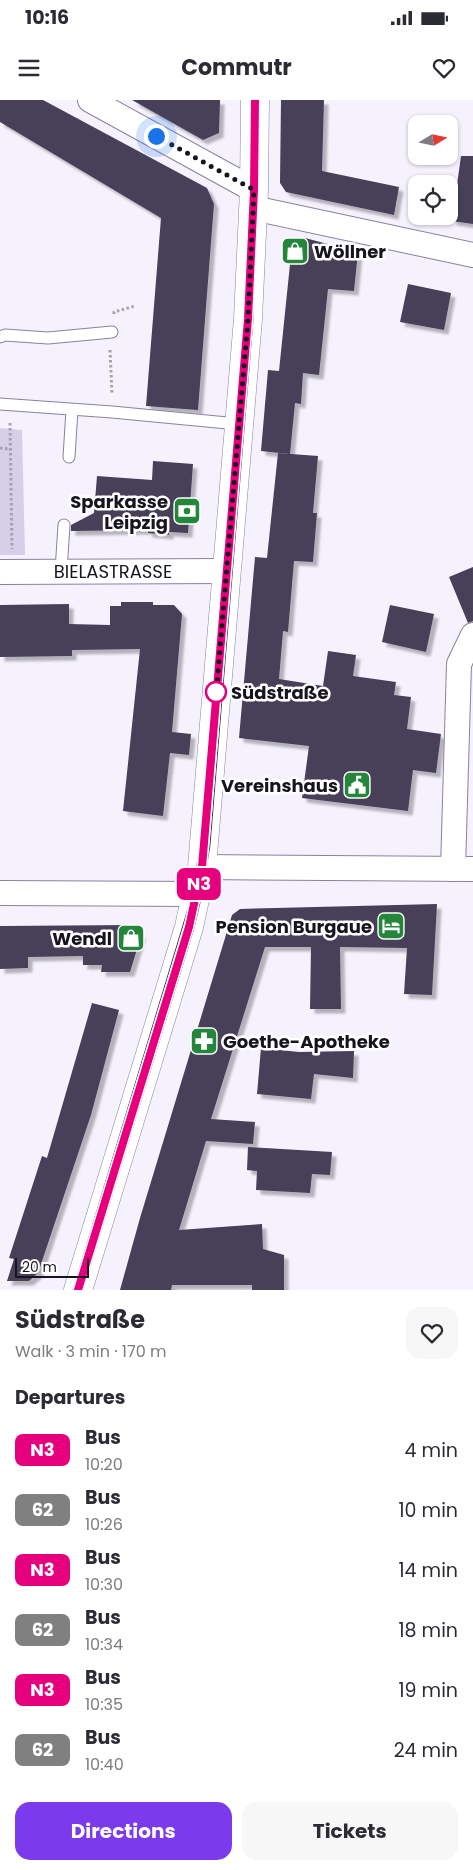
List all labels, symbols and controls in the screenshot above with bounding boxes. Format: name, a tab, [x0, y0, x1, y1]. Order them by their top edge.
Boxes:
text: 10:16	[25, 4, 69, 31]
text: Commutr	[181, 52, 292, 83]
icon: menu	[15, 54, 43, 82]
icon: heart	[430, 54, 458, 82]
north arrow	[408, 115, 458, 165]
map controls	[408, 115, 458, 225]
your location	[144, 124, 169, 149]
button: locate	[408, 175, 458, 225]
shop icon: Wöllner	[280, 236, 310, 266]
place label: Wöllner	[314, 239, 386, 264]
place label: Sparkasse Leipzig	[70, 489, 168, 535]
bank icon: Sparkasse Leipzig	[172, 496, 202, 526]
street label: BIELASTRASSE	[54, 559, 172, 584]
place label: Südstraße	[231, 680, 328, 705]
marker: Südstraße	[205, 681, 227, 703]
public building icon: Vereinshaus	[342, 770, 372, 800]
place label: Vereinshaus	[221, 773, 338, 798]
line badge: N3	[176, 868, 222, 900]
text: N3	[187, 871, 211, 896]
hotel icon: Pension Burgaue	[376, 911, 406, 941]
place label: Pension Burgaue	[215, 914, 372, 939]
shop icon: Wendl	[116, 923, 146, 953]
place label: Wendl	[52, 926, 112, 951]
pharmacy icon: Goethe-Apotheke	[189, 1026, 219, 1056]
place label: Goethe-Apotheke	[223, 1029, 390, 1054]
scale bar	[15, 1255, 89, 1278]
text: 20 m	[22, 1257, 57, 1277]
text: Südstraße	[15, 1303, 145, 1336]
button: heart	[406, 1307, 458, 1359]
text: Walk · 3 min · 170 m	[15, 1340, 167, 1363]
text: Departures	[15, 1384, 125, 1411]
text: Bus	[85, 1424, 121, 1451]
text: N3	[30, 1437, 55, 1462]
text: 4 min	[405, 1437, 458, 1464]
text: 10:20	[85, 1453, 123, 1476]
text: Bus	[85, 1484, 121, 1511]
text: 62	[32, 1497, 53, 1522]
text: 10 min	[399, 1497, 458, 1524]
text: 10:26	[85, 1513, 123, 1536]
text: Bus	[85, 1544, 121, 1571]
text: N3	[30, 1557, 55, 1582]
text: 14 min	[398, 1557, 458, 1584]
text: 10:30	[85, 1573, 123, 1596]
text: Bus	[85, 1604, 121, 1631]
text: 62	[32, 1617, 53, 1642]
text: 18 min	[398, 1617, 458, 1644]
text: 10:34	[85, 1633, 123, 1656]
text: Bus	[85, 1664, 121, 1691]
text: N3	[30, 1677, 55, 1702]
text: 19 min	[398, 1677, 458, 1704]
text: 10:35	[85, 1693, 123, 1716]
text: Bus	[85, 1724, 121, 1751]
text: 62	[32, 1737, 53, 1762]
text: 24 min	[394, 1737, 458, 1764]
text: 10:40	[85, 1753, 124, 1776]
button: Directions	[15, 1802, 232, 1860]
button: Tickets	[242, 1802, 458, 1860]

